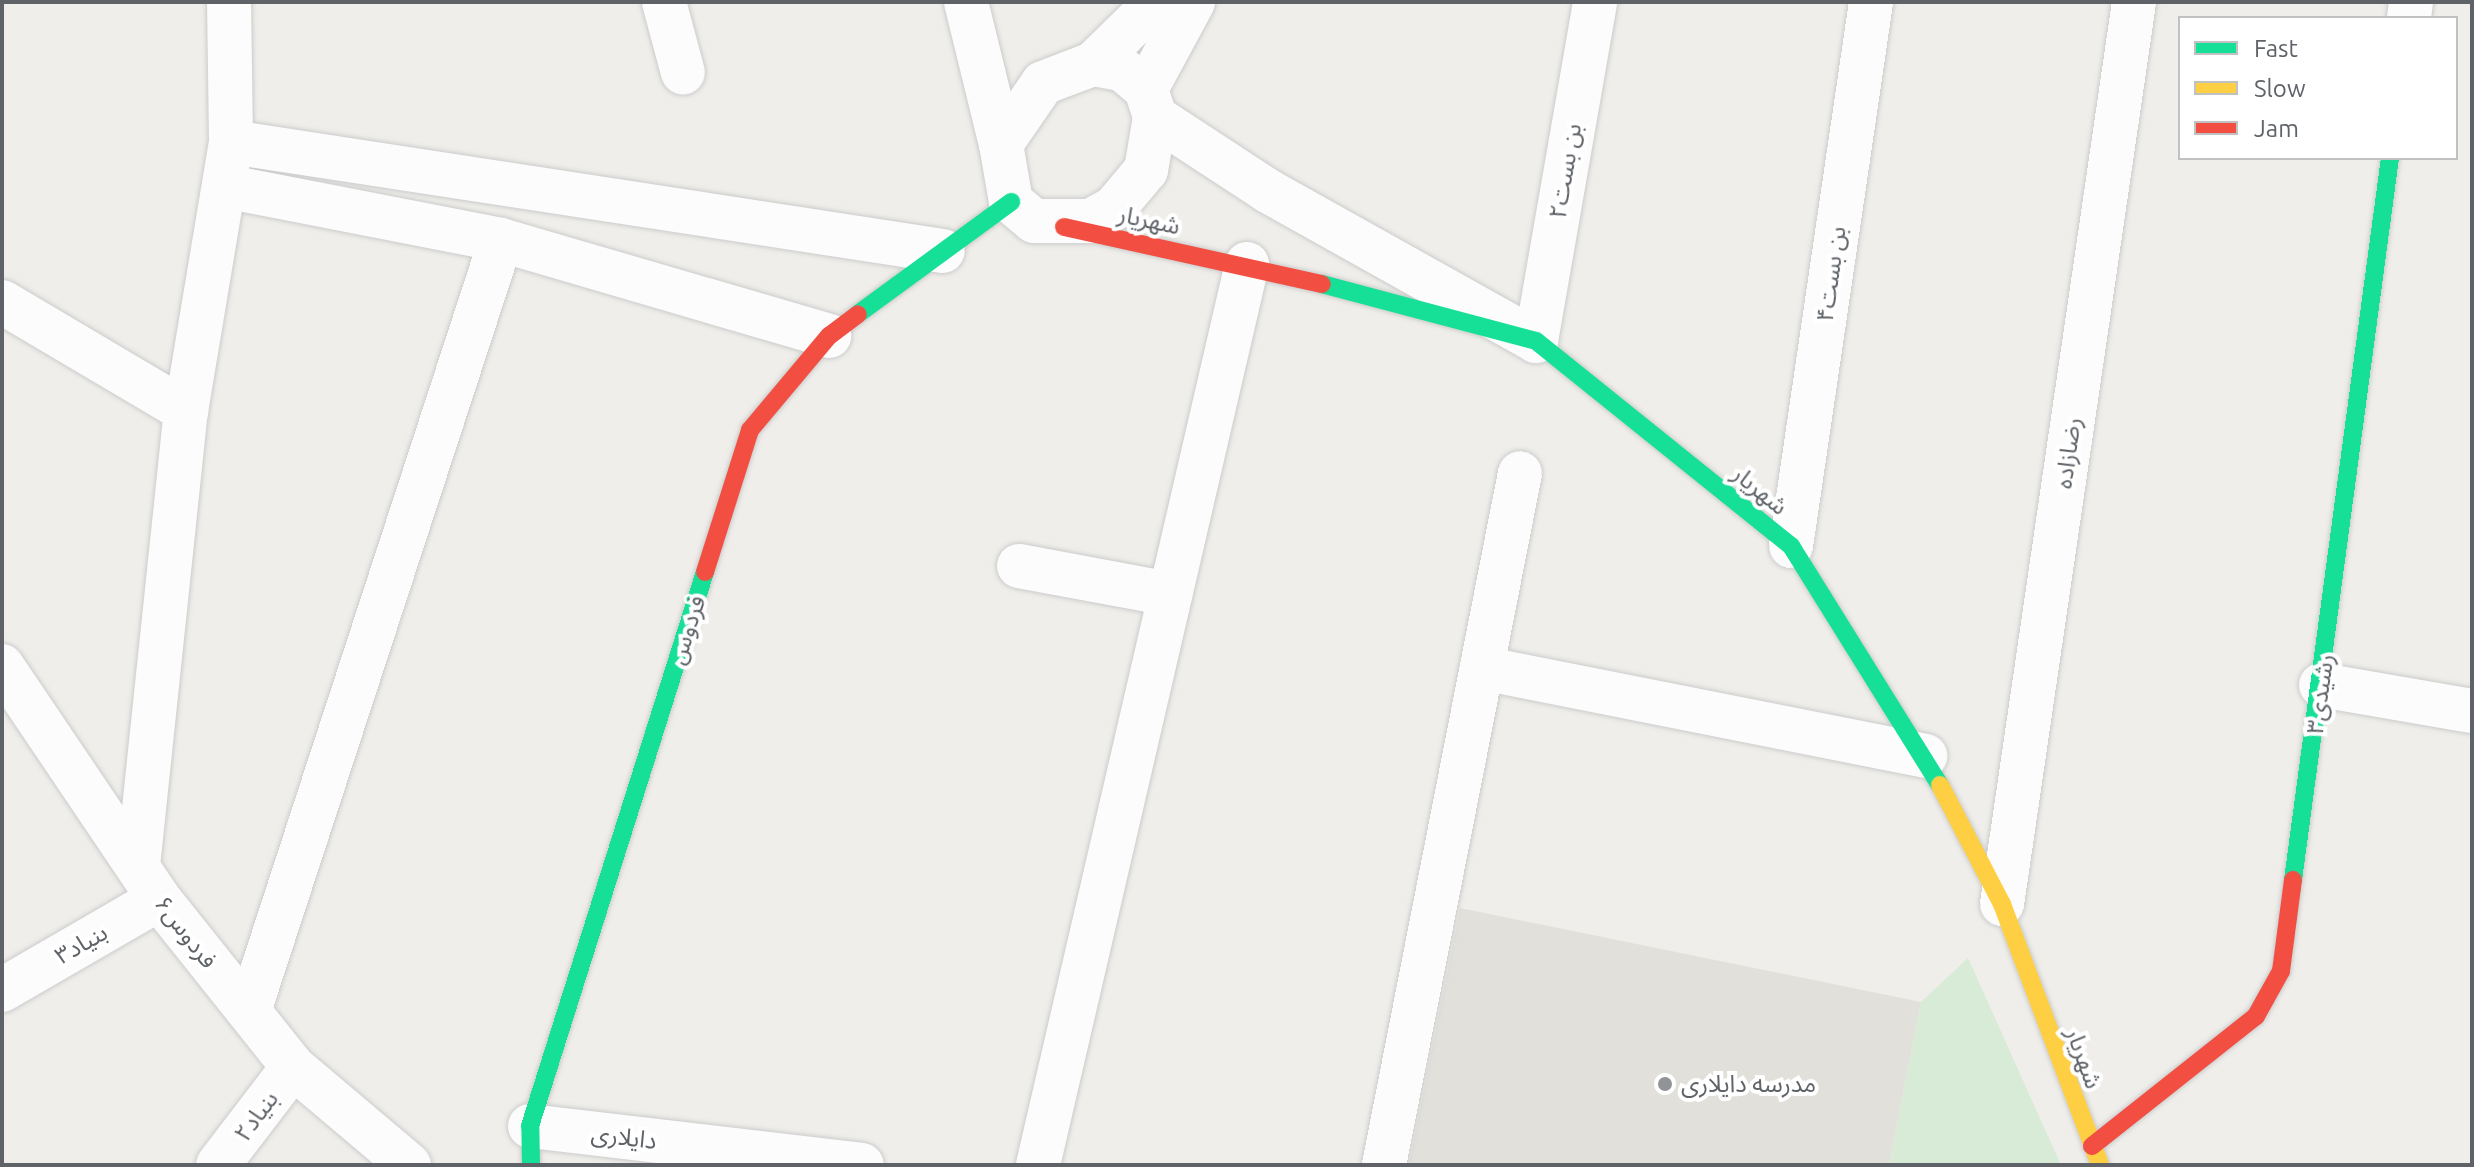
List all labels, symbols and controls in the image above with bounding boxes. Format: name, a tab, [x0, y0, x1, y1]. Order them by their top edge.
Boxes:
legend	[2178, 16, 2458, 160]
text: Fast	[2254, 35, 2298, 62]
text: Slow	[2254, 75, 2306, 102]
text: Jam	[2254, 115, 2299, 142]
street label: بن بست۲	[1542, 121, 1588, 221]
street label: شهریار	[1115, 199, 1183, 241]
street label: بن بست۴	[1810, 224, 1852, 324]
street label: رضازاده	[2049, 415, 2087, 491]
street label: شهریار	[1727, 459, 1793, 521]
street label: فردوس	[662, 592, 712, 668]
street label: رشیدی۳	[2300, 652, 2340, 736]
street label: فردوس۶	[149, 890, 223, 974]
street label: بنیاد۳	[50, 918, 112, 970]
street label: شهریار	[2060, 1024, 2108, 1092]
place label: مدرسه دایلاری	[1681, 1070, 1816, 1098]
marker: مدرسه دایلاری	[1656, 1075, 1674, 1093]
street label: بنیاد۲	[228, 1085, 284, 1147]
street label: دایلاری	[590, 1119, 658, 1155]

